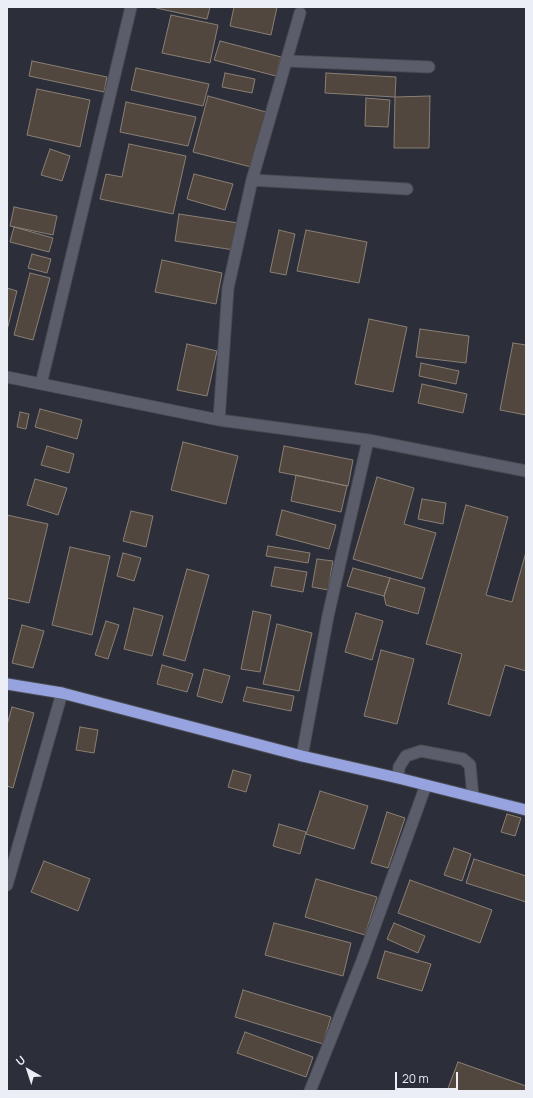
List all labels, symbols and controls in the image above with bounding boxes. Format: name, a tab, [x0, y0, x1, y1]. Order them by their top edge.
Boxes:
north arrow	[8, 1050, 48, 1090]
text: U	[12, 1052, 28, 1069]
scale bar	[397, 1064, 460, 1090]
text: 20 m	[402, 1070, 429, 1087]

